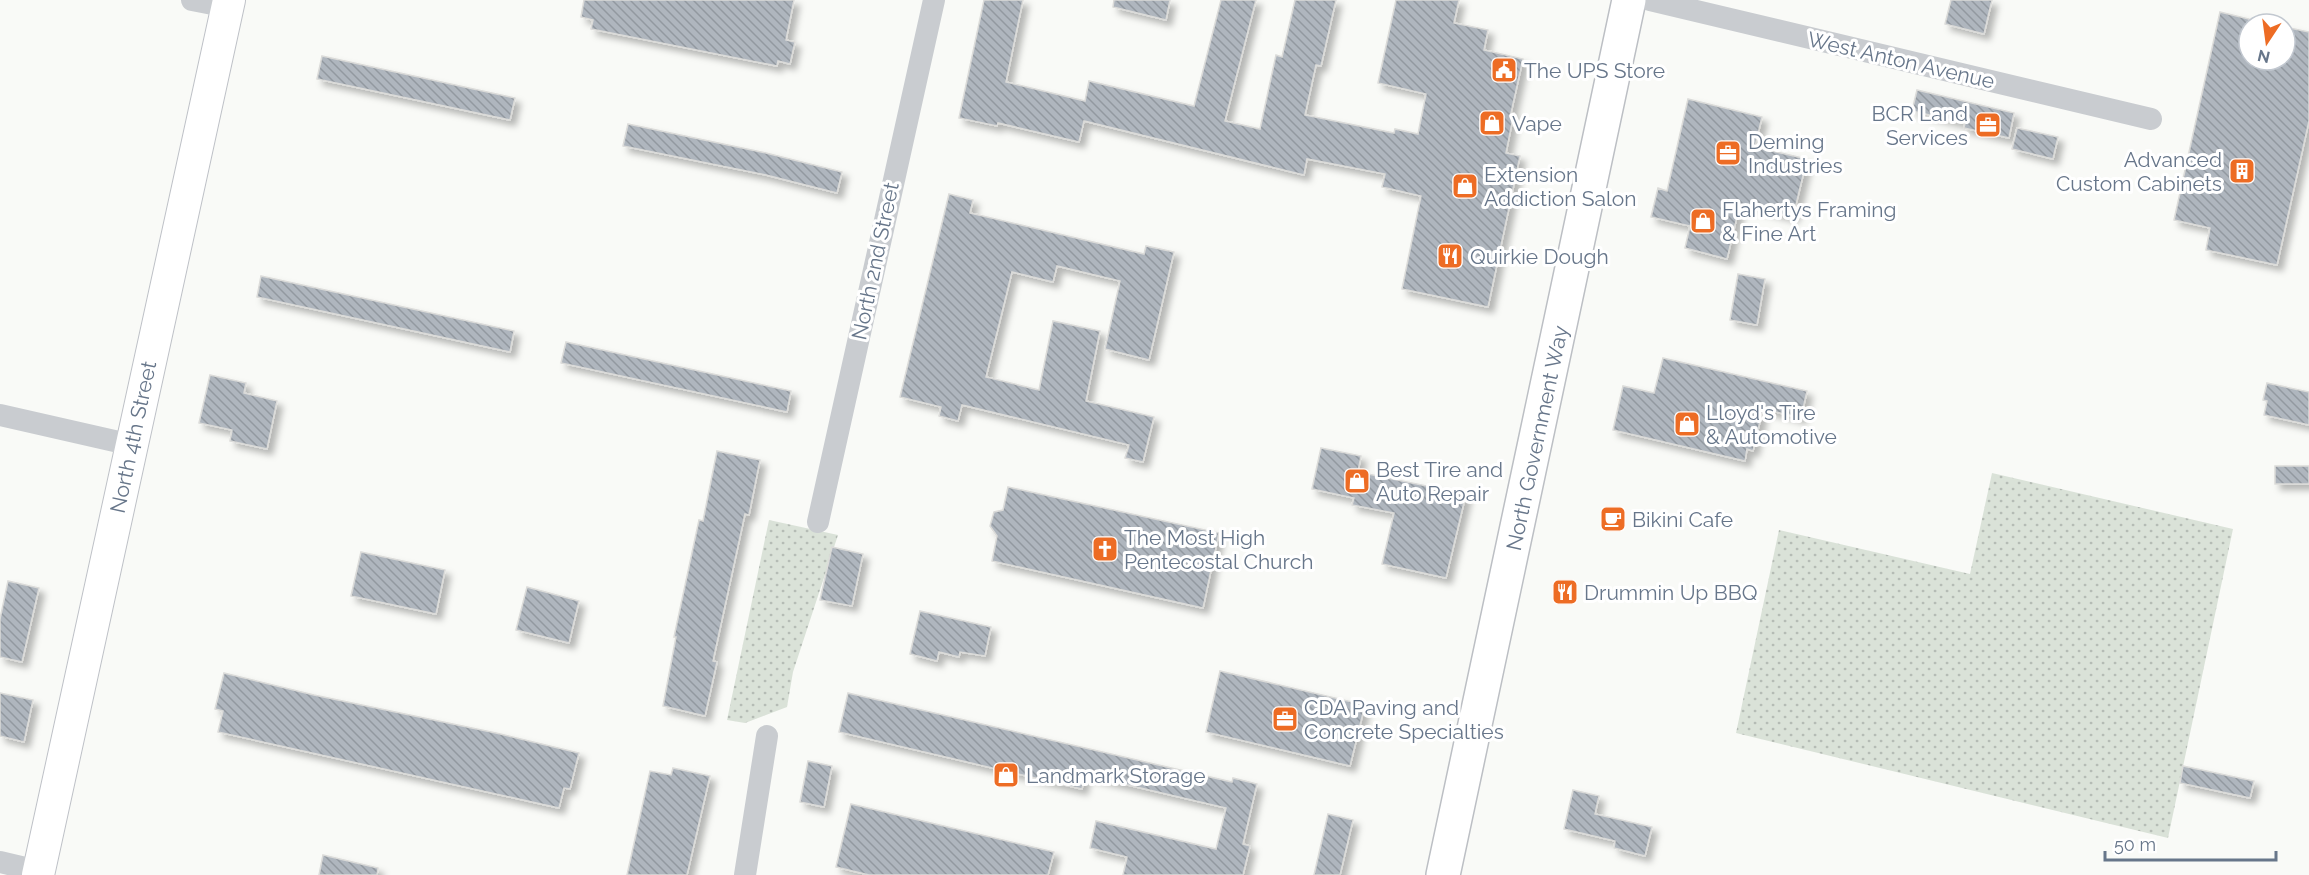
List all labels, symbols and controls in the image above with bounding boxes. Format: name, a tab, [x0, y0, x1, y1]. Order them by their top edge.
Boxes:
north arrow	[2237, 12, 2297, 72]
street label: West Anton Avenue	[1805, 26, 1997, 94]
text: N	[2256, 45, 2272, 67]
public building icon: The UPS Store	[1489, 55, 1519, 85]
place label: The UPS Store	[1524, 58, 1665, 83]
place label: BCR Land Services	[1872, 101, 1968, 150]
shop icon: Vape	[1477, 108, 1507, 138]
office icon: BCR Land Services	[1973, 110, 2003, 140]
place label: Vape	[1512, 111, 1562, 136]
place label: Deming Industries	[1748, 129, 1843, 178]
office icon: Deming Industries	[1713, 138, 1743, 168]
place label: Advanced Custom Cabinets	[2056, 147, 2222, 196]
building icon: Advanced Custom Cabinets	[2227, 156, 2257, 186]
place label: Extension Addiction Salon	[1484, 162, 1636, 211]
shop icon: Extension Addiction Salon	[1450, 171, 1480, 201]
street label: North 2nd Street	[846, 180, 904, 342]
place label: Flahertys Framing & Fine Art	[1722, 197, 1897, 246]
shop icon: Flahertys Framing & Fine Art	[1688, 206, 1718, 236]
restaurant icon: Quirkie Dough	[1435, 241, 1465, 271]
place label: Quirkie Dough	[1470, 244, 1609, 269]
street label: North Government Way	[1501, 323, 1573, 553]
street label: North 4th Street	[105, 359, 161, 515]
place label: Lloyd's Tire & Automotive	[1706, 400, 1837, 449]
shop icon: Lloyd's Tire & Automotive	[1672, 409, 1702, 439]
place label: Best Tire and Auto Repair	[1376, 457, 1503, 506]
shop icon: Best Tire and Auto Repair	[1342, 466, 1372, 496]
cafe icon: Bikini Cafe	[1598, 504, 1628, 534]
place label: Bikini Cafe	[1632, 507, 1733, 532]
place label: The Most High Pentecostal Church	[1124, 525, 1313, 574]
church icon: The Most High Pentecostal Church	[1090, 534, 1120, 564]
restaurant icon: Drummin Up BBQ	[1550, 577, 1580, 607]
place label: Drummin Up BBQ	[1584, 580, 1757, 605]
place label: CDA Paving and Concrete Specialties	[1304, 695, 1504, 744]
office icon: CDA Paving and Concrete Specialties	[1270, 704, 1300, 734]
shop icon: Landmark Storage	[991, 760, 1021, 790]
place label: Landmark Storage	[1026, 763, 1206, 788]
scale bar	[2105, 824, 2276, 862]
text: 50 m	[2114, 834, 2156, 855]

